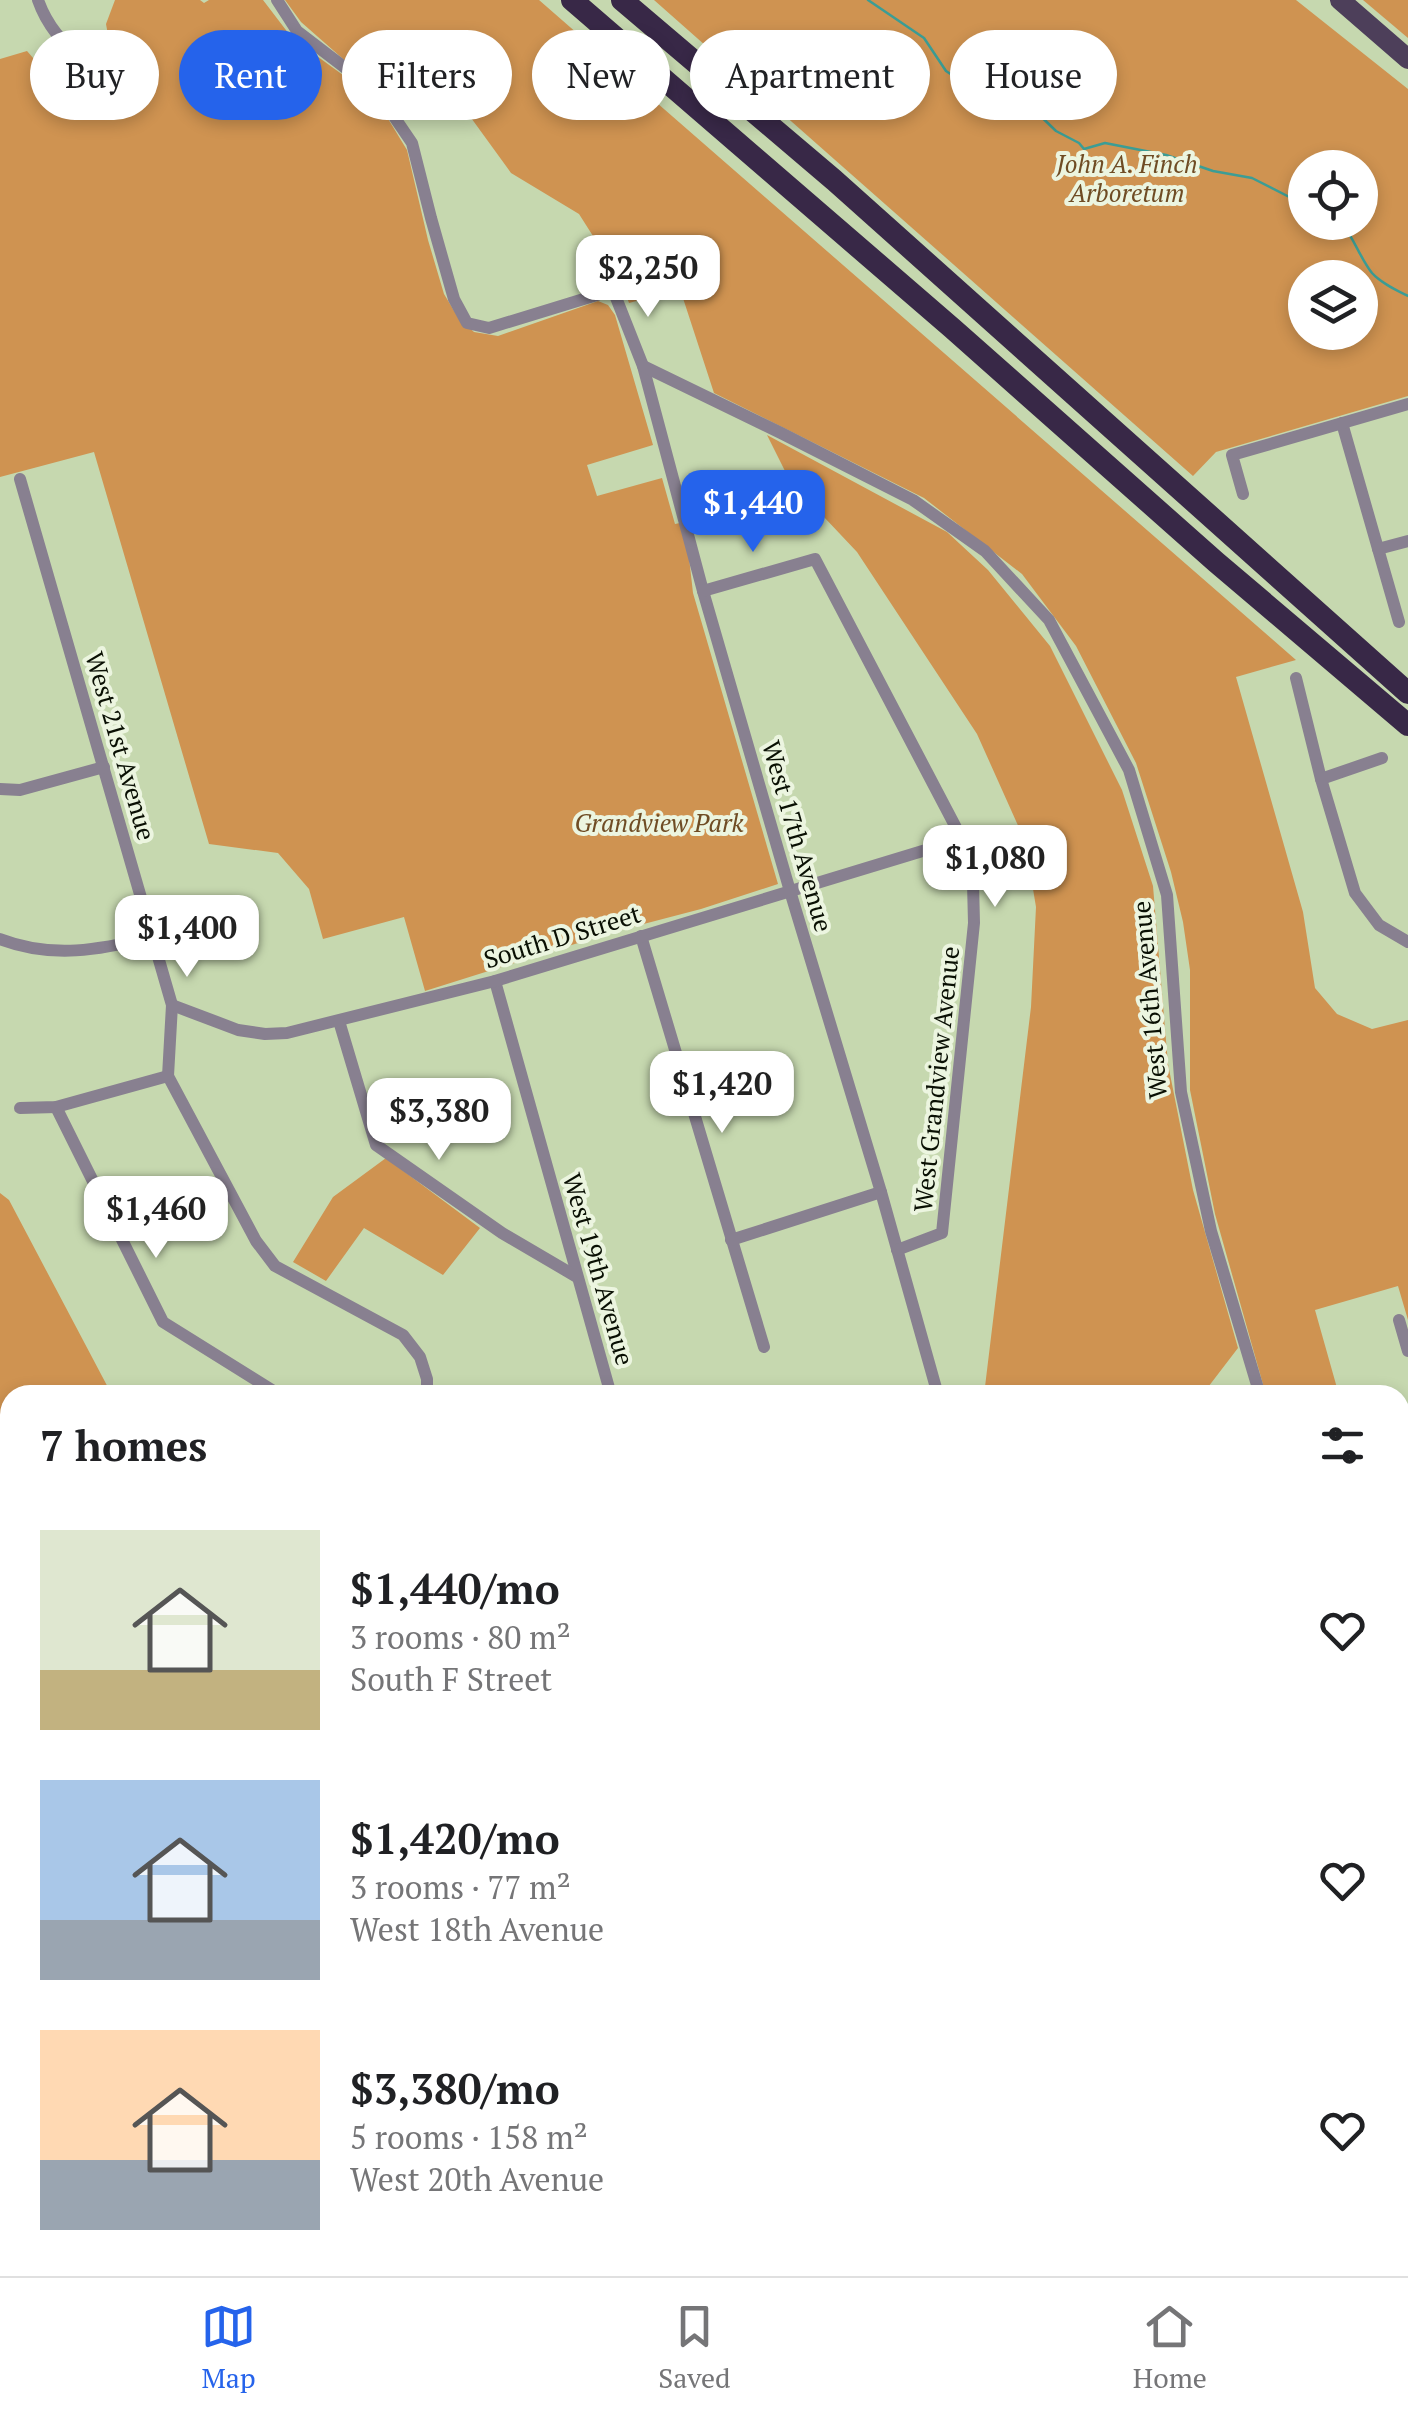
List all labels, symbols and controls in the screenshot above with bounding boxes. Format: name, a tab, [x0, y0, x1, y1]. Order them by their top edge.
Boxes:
chip: Buy	[30, 30, 159, 120]
chip: Rent	[179, 30, 322, 120]
chip: Filters	[342, 30, 512, 120]
chip: New	[532, 30, 670, 120]
chip: Apartment	[690, 30, 930, 120]
chip: House	[950, 30, 1117, 120]
park label: John A. Finch Arboretum	[1055, 147, 1198, 209]
map controls	[1288, 150, 1378, 350]
button: locate	[1288, 150, 1378, 240]
pin: $2,250	[567, 235, 729, 320]
text: $2,250	[598, 246, 698, 288]
button: layers	[1288, 260, 1378, 350]
pin: $1,440	[672, 470, 834, 555]
text: $1,440	[703, 481, 803, 523]
street label: West 21st Avenue	[78, 648, 164, 844]
street label: West 17th Avenue	[755, 737, 841, 935]
park label: Grandview Park	[574, 806, 745, 839]
pin: $1,080	[914, 825, 1076, 910]
text: $1,080	[945, 836, 1045, 878]
pin: $1,400	[106, 895, 268, 980]
street label: South D Street	[480, 897, 644, 975]
street label: West 16th Avenue	[1124, 900, 1174, 1100]
text: $1,400	[137, 906, 237, 948]
street label: West Grandview Avenue	[906, 944, 966, 1214]
pin: $1,420	[641, 1051, 803, 1136]
text: $1,420	[672, 1062, 772, 1104]
pin: $3,380	[358, 1078, 520, 1163]
text: $3,380	[389, 1089, 489, 1131]
street label: West 19th Avenue	[556, 1169, 642, 1369]
pin: $1,460	[75, 1176, 237, 1261]
text: $1,460	[106, 1187, 206, 1229]
text: 7 homes	[40, 1417, 207, 1473]
icon: filters	[1315, 1418, 1370, 1473]
text: $1,440/mo	[350, 1560, 560, 1616]
icon: home	[120, 1570, 240, 1690]
icon: heart	[1315, 1603, 1370, 1658]
text: 3 rooms · 80 m²	[350, 1616, 571, 1658]
text: South F Street	[350, 1658, 552, 1700]
text: $1,420/mo	[350, 1810, 560, 1866]
icon: home	[120, 1820, 240, 1940]
icon: heart	[1315, 1853, 1370, 1908]
text: 3 rooms · 77 m²	[350, 1866, 571, 1908]
text: West 18th Avenue	[350, 1908, 604, 1950]
text: $3,380/mo	[350, 2060, 560, 2116]
icon: home	[120, 2070, 240, 2190]
icon: heart	[1315, 2103, 1370, 2158]
text: 5 rooms · 158 m²	[350, 2116, 588, 2158]
text: West 20th Avenue	[350, 2158, 604, 2200]
tab: Map	[201, 2299, 256, 2396]
tab: Saved	[658, 2299, 731, 2396]
tab: Home	[1133, 2299, 1207, 2396]

